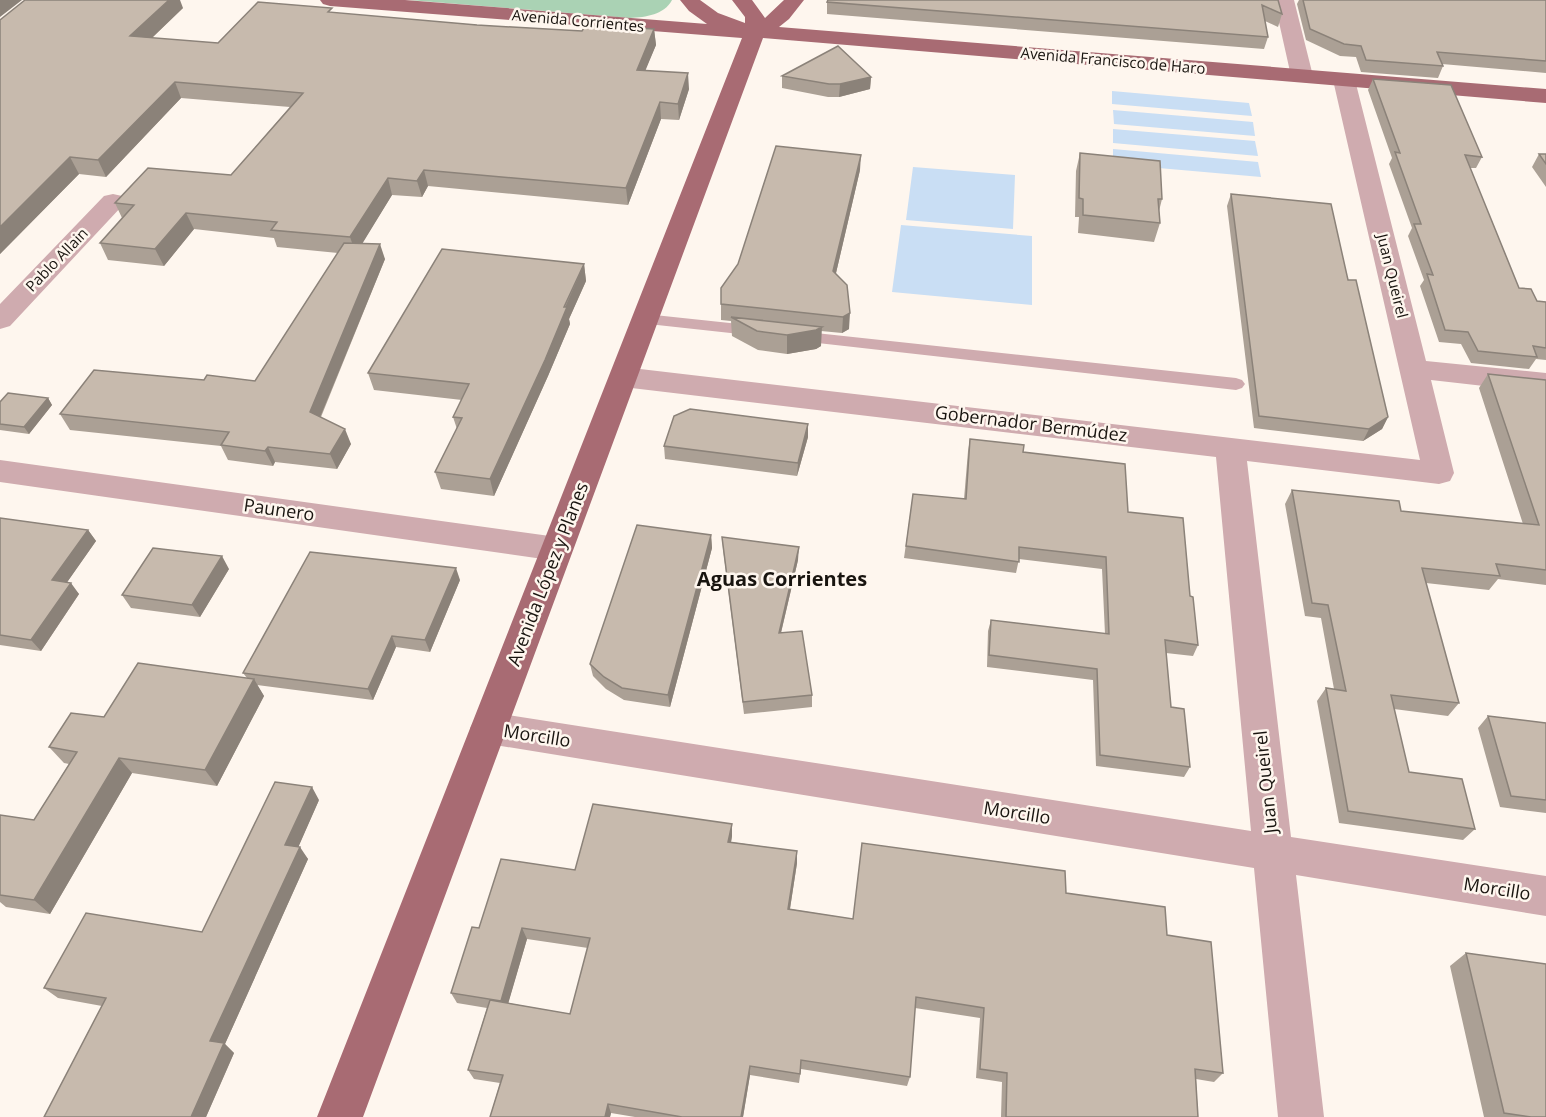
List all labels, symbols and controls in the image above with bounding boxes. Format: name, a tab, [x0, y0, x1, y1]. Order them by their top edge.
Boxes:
street label: Avenida Corrientes	[511, 4, 645, 36]
street label: Avenida Francisco de Haro	[1020, 42, 1206, 78]
street label: Pablo Allain	[21, 223, 92, 296]
street label: Juan Queirel	[1372, 230, 1413, 320]
street label: Gobernador Bermúdez	[934, 399, 1129, 447]
street label: Avenida López y Planes	[501, 478, 593, 669]
street label: Paunero	[242, 492, 316, 526]
district label: Aguas Corrientes	[697, 565, 867, 592]
street label: Morcillo	[502, 718, 572, 752]
street label: Juan Queirel	[1248, 729, 1283, 837]
street label: Morcillo	[982, 795, 1052, 829]
street label: Morcillo	[1462, 871, 1532, 905]

